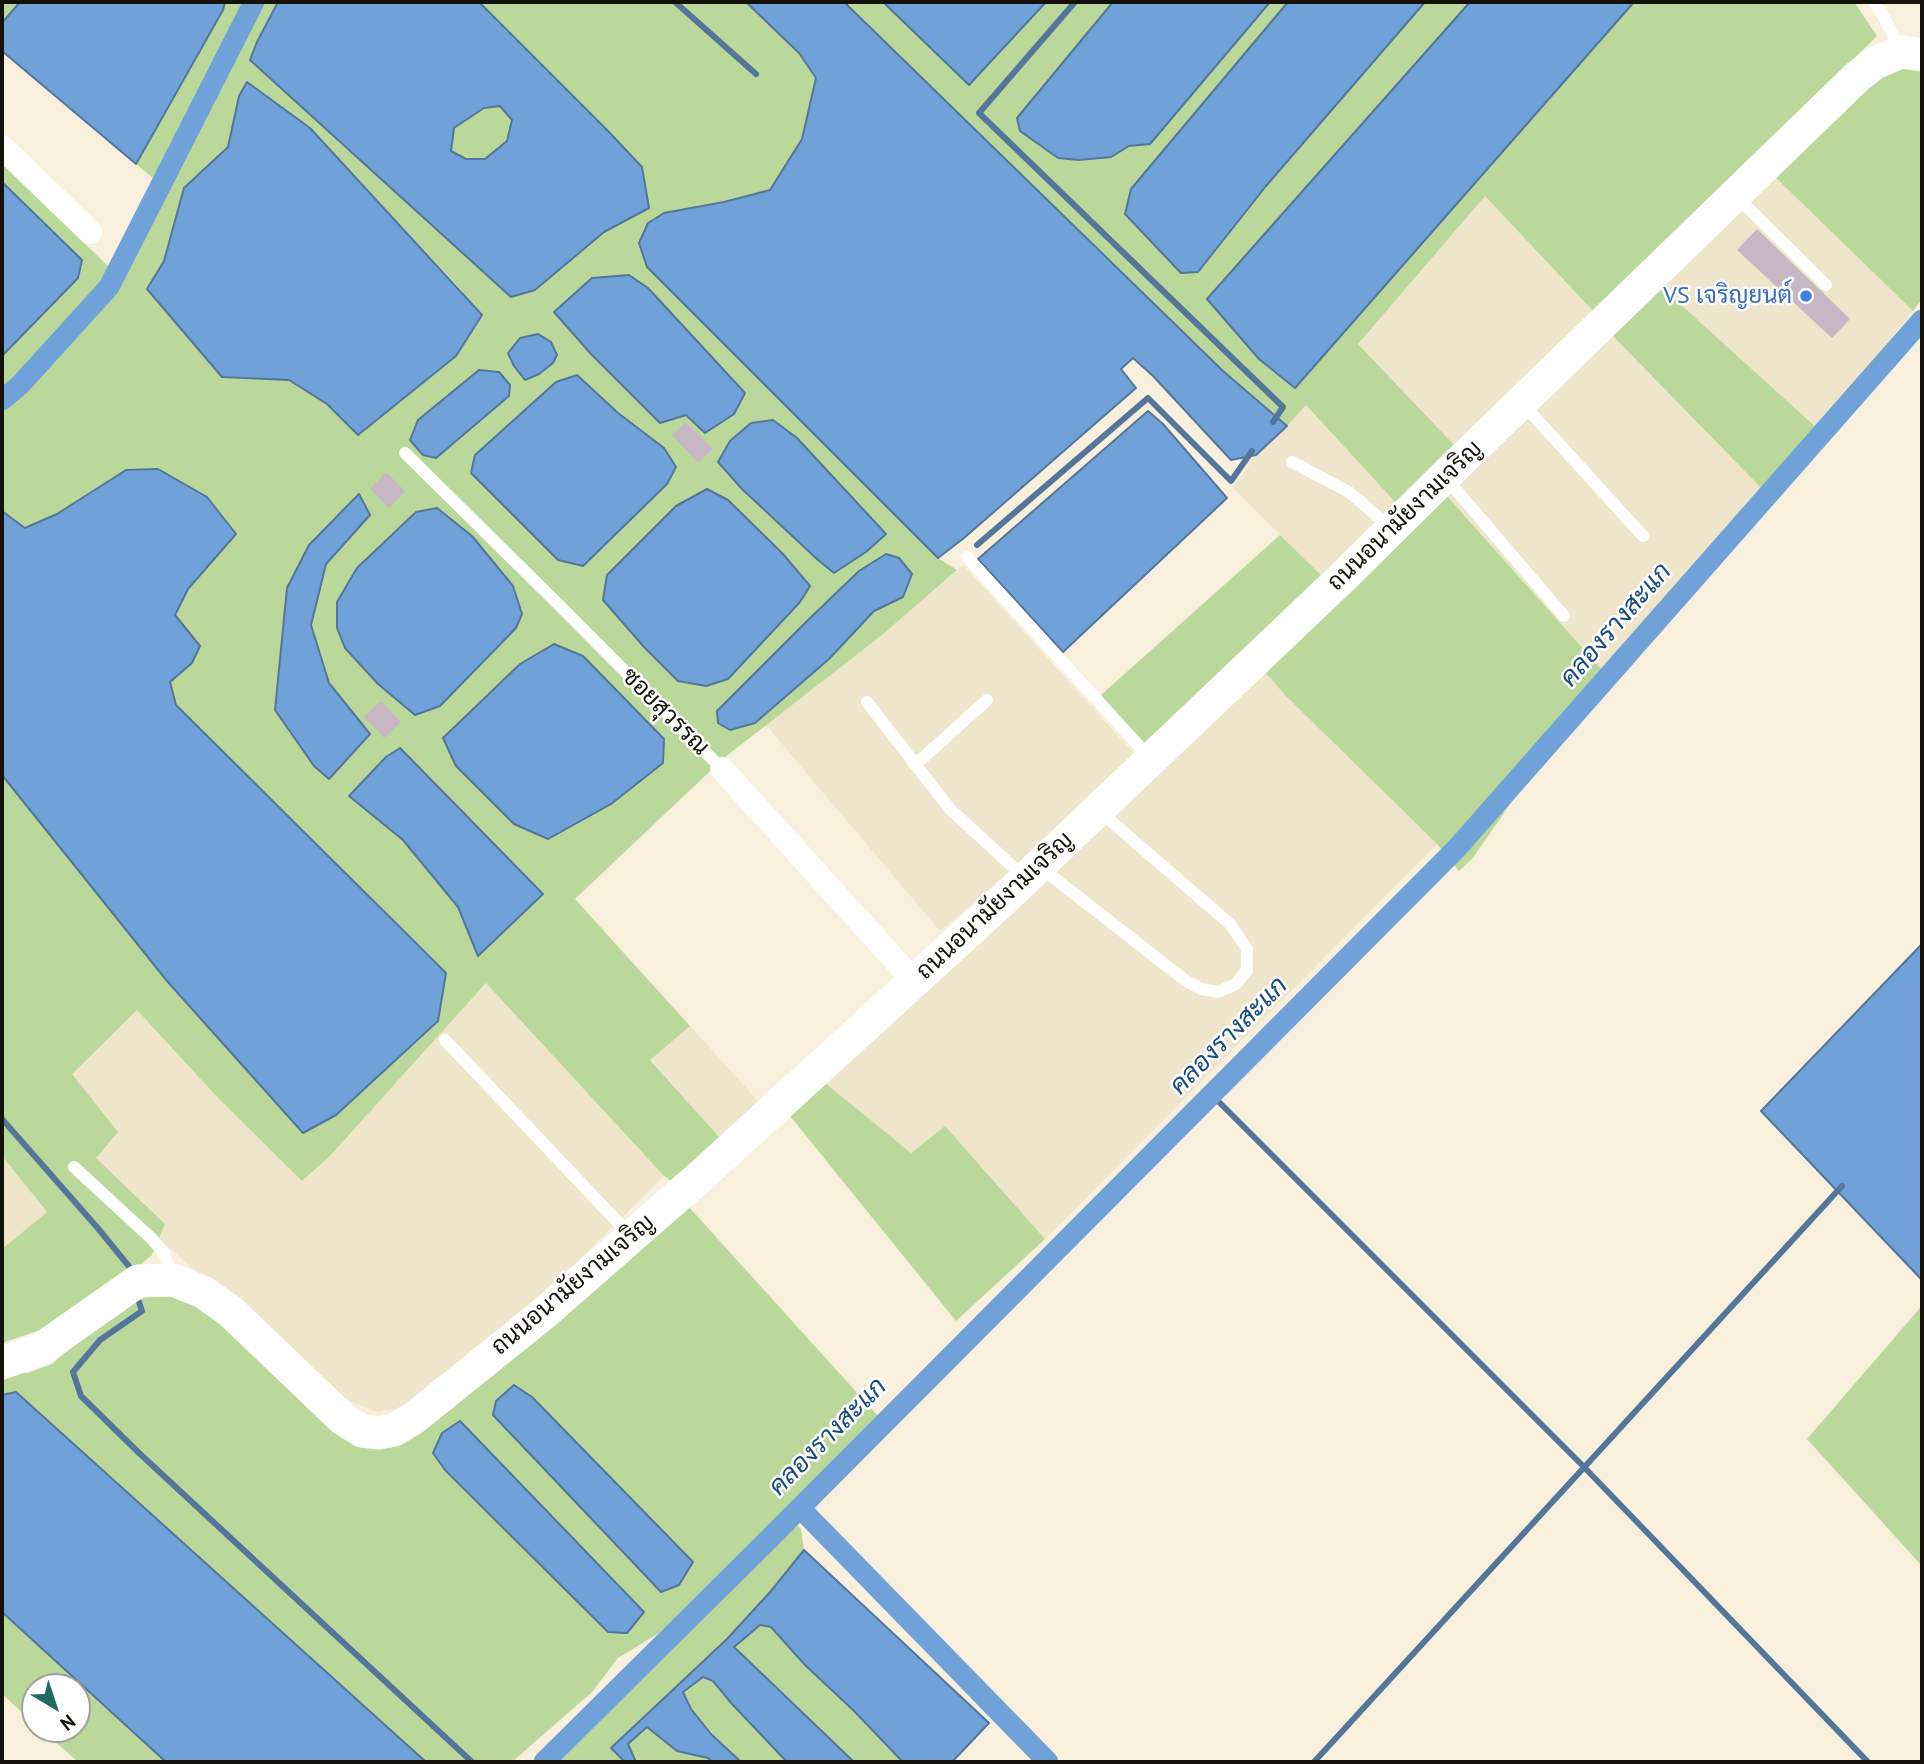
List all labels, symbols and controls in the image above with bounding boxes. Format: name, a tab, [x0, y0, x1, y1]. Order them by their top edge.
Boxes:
place label: VS เจริญยนต์	[1663, 282, 1792, 310]
marker: VS เจริญยนต์	[1798, 288, 1814, 304]
street label: ถนนอนามัยงามเจริญ	[1322, 435, 1488, 597]
water label: คลองรางสะแก	[1554, 557, 1678, 693]
street label: ซอยสุวรรณ	[615, 662, 715, 762]
street label: ถนนอนามัยงามเจริญ	[911, 826, 1079, 986]
water label: คลองรางสะแก	[1164, 971, 1294, 1101]
street label: ถนนอนามัยงามเจริญ	[486, 1209, 660, 1361]
water label: คลองรางสะแก	[763, 1372, 893, 1502]
north arrow	[21, 1673, 91, 1743]
text: N	[56, 1710, 80, 1736]

